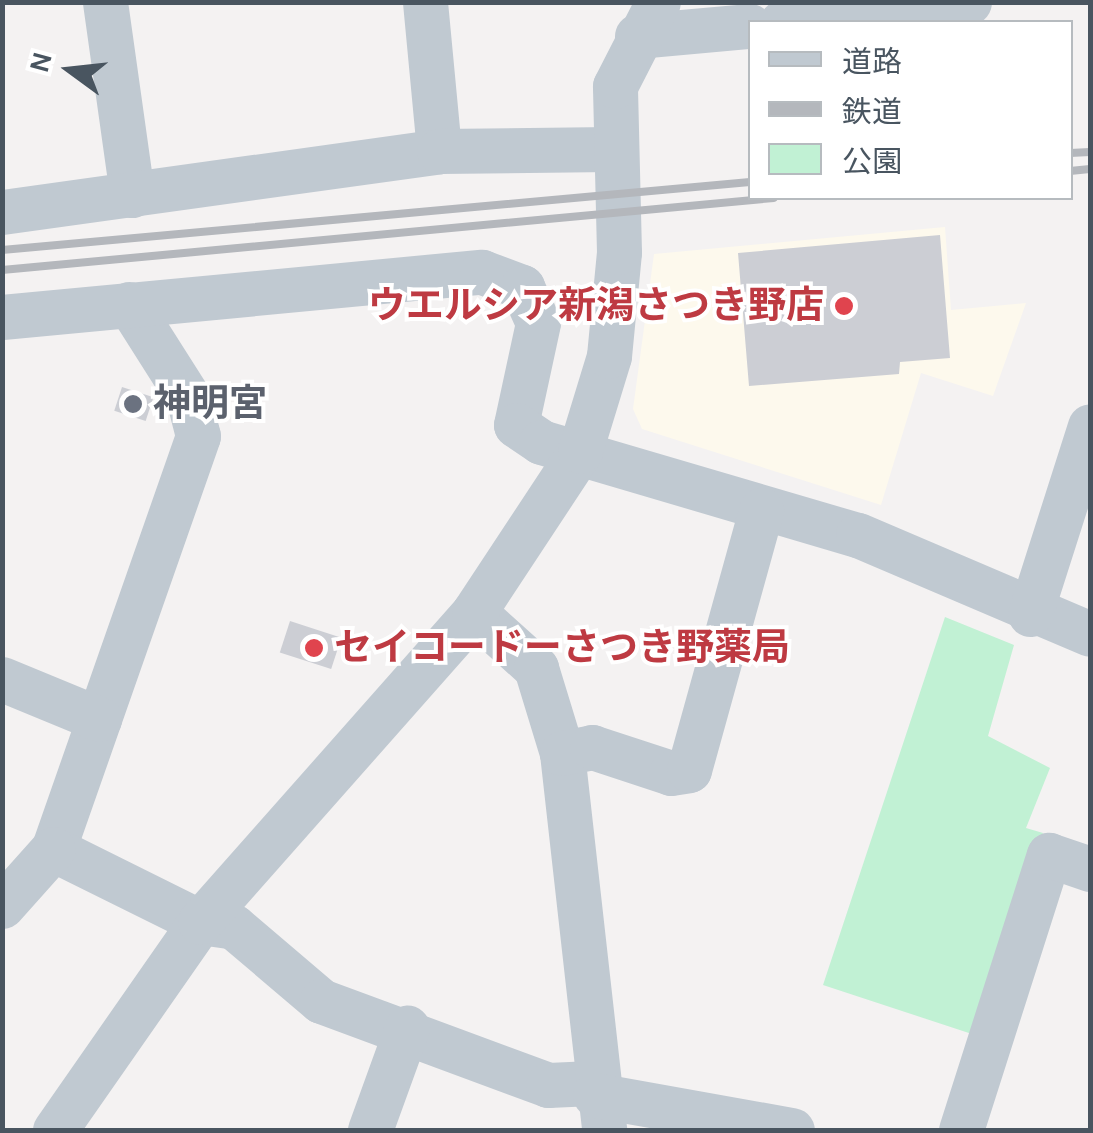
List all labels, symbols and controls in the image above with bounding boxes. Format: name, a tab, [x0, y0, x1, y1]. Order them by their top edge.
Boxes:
north arrow	[20, 20, 120, 120]
legend	[748, 20, 1073, 200]
text: 道路	[842, 44, 902, 80]
text: N	[22, 48, 59, 76]
text: 鉄道	[842, 94, 902, 130]
text: 公園	[842, 144, 902, 180]
place label: ウエルシア新潟さつき野店	[368, 283, 824, 329]
marker: ウエルシア新潟さつき野店	[833, 295, 855, 317]
place label: 神明宮	[153, 381, 267, 427]
marker: 神明宮	[122, 393, 144, 415]
place label: セイコードーさつき野薬局	[334, 625, 790, 671]
marker: セイコードーさつき野薬局	[303, 637, 325, 659]

